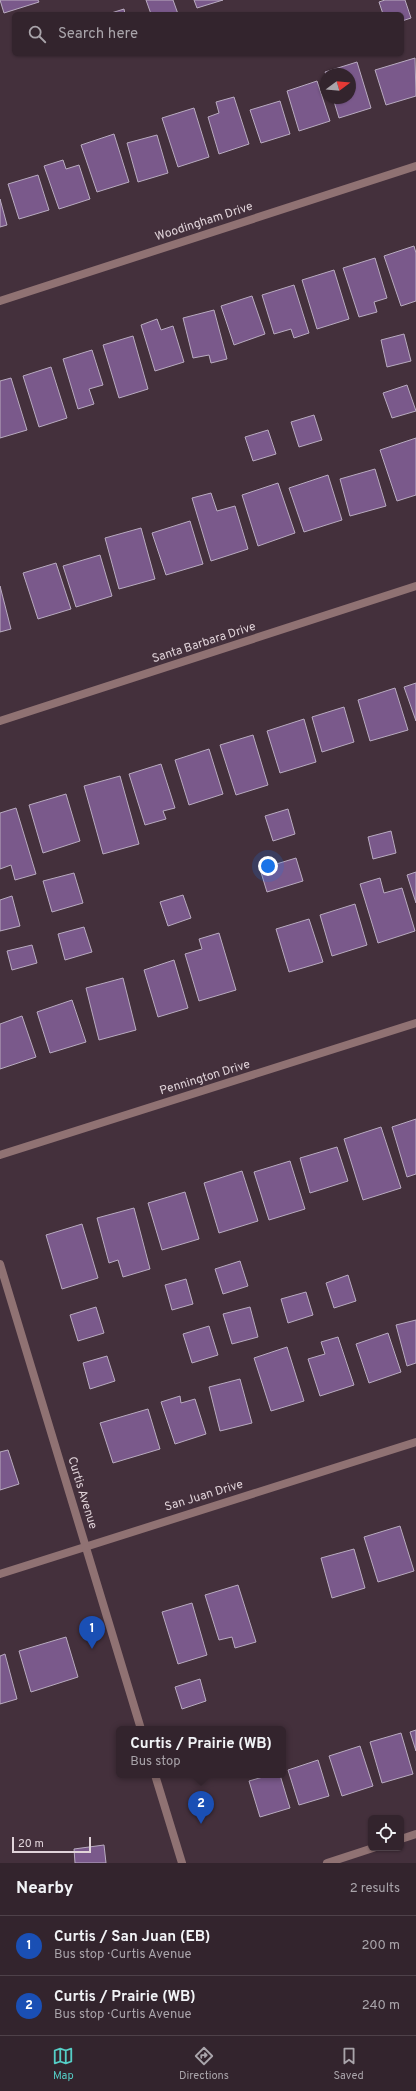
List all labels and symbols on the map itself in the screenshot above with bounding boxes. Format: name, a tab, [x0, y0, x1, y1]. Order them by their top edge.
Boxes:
north arrow	[320, 68, 356, 104]
street label: Woodingham Drive	[153, 199, 255, 245]
street label: Santa Barbara Drive	[150, 619, 258, 667]
your location	[258, 856, 278, 876]
street label: Pennington Drive	[158, 1057, 252, 1099]
street label: Curtis Avenue	[63, 1455, 101, 1531]
street label: San Juan Drive	[163, 1476, 245, 1516]
pin: 1	[79, 1616, 105, 1649]
pin: 2	[188, 1791, 214, 1824]
scale bar	[12, 1835, 91, 1854]

